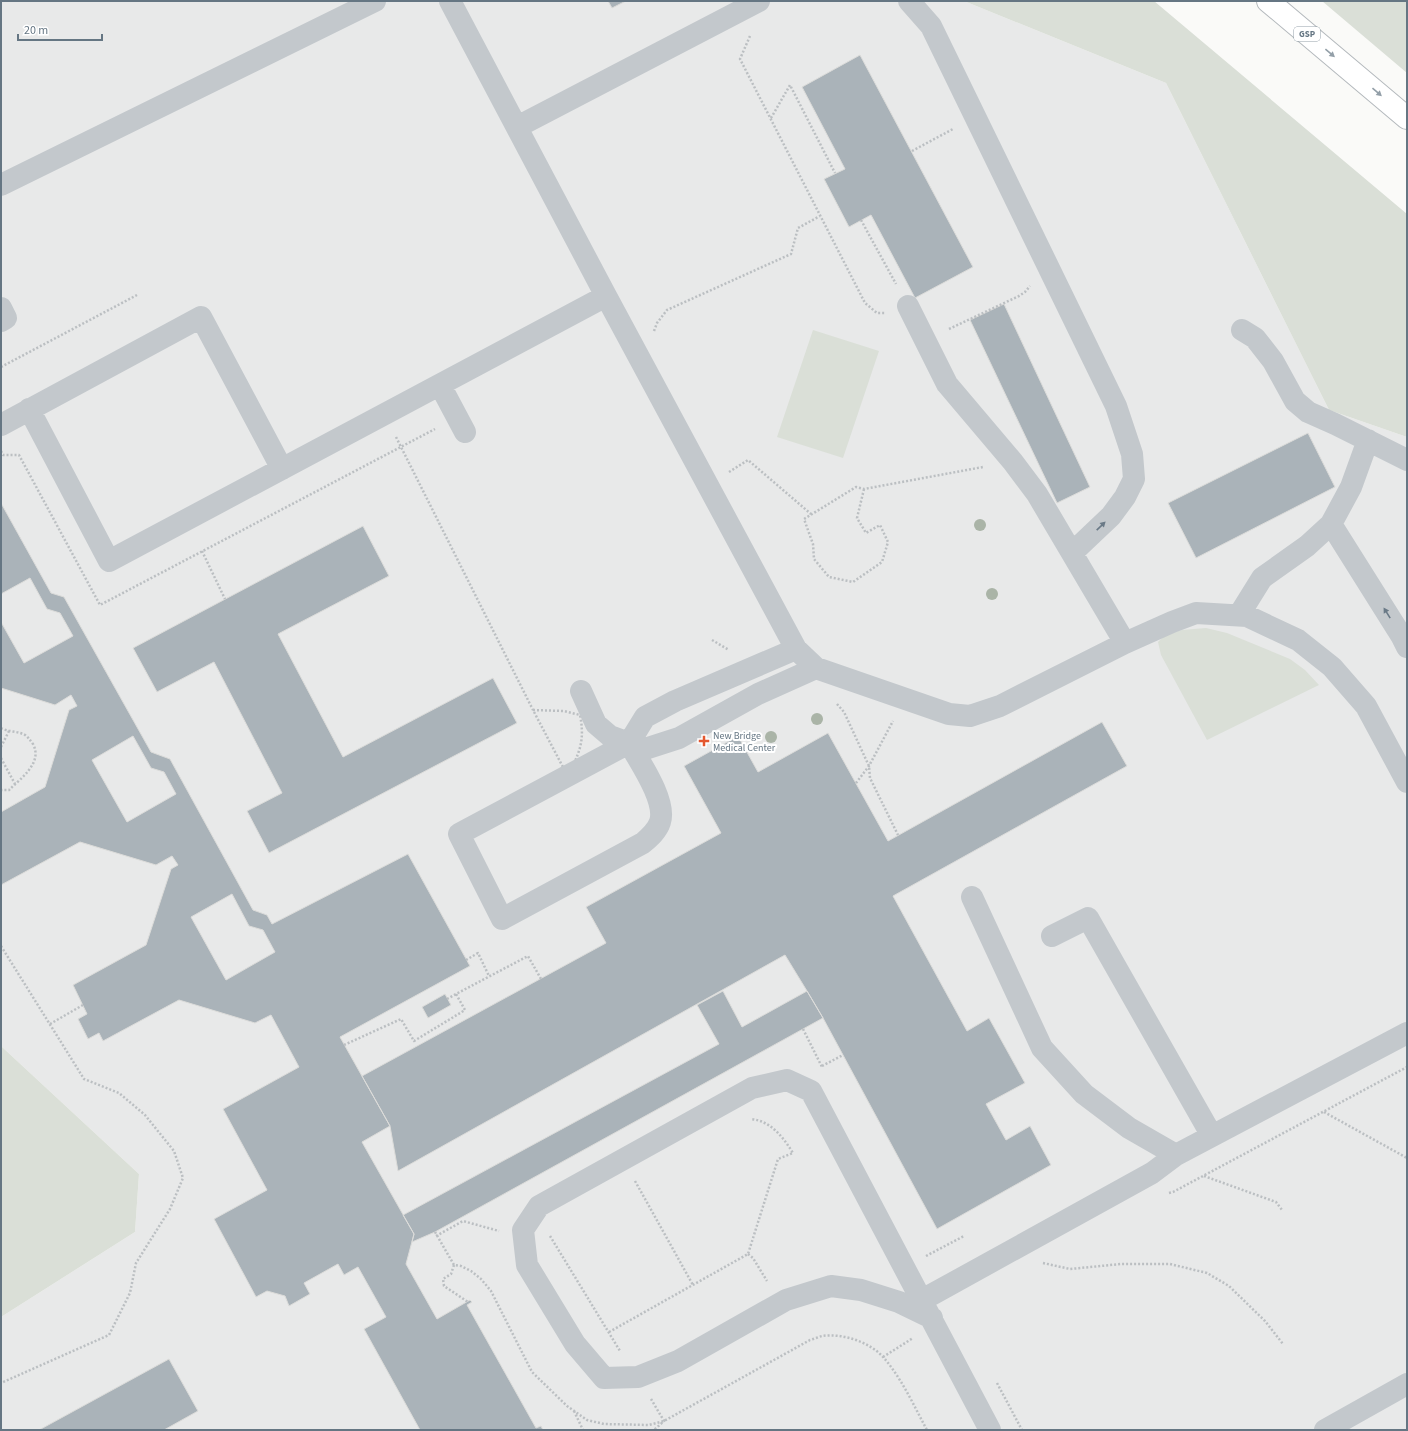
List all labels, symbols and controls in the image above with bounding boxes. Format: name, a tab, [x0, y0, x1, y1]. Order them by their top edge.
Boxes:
scale bar	[18, 16, 102, 42]
text: 20 m	[24, 22, 48, 39]
road number: GSP	[1294, 27, 1320, 41]
one-way arrow	[1325, 48, 1335, 57]
one-way arrow	[1371, 88, 1382, 97]
one-way arrow	[1096, 522, 1105, 531]
one-way arrow	[1384, 608, 1391, 619]
place label: New Bridge Medical Center	[713, 729, 776, 755]
marker: New Bridge Medical Center	[698, 735, 710, 747]

